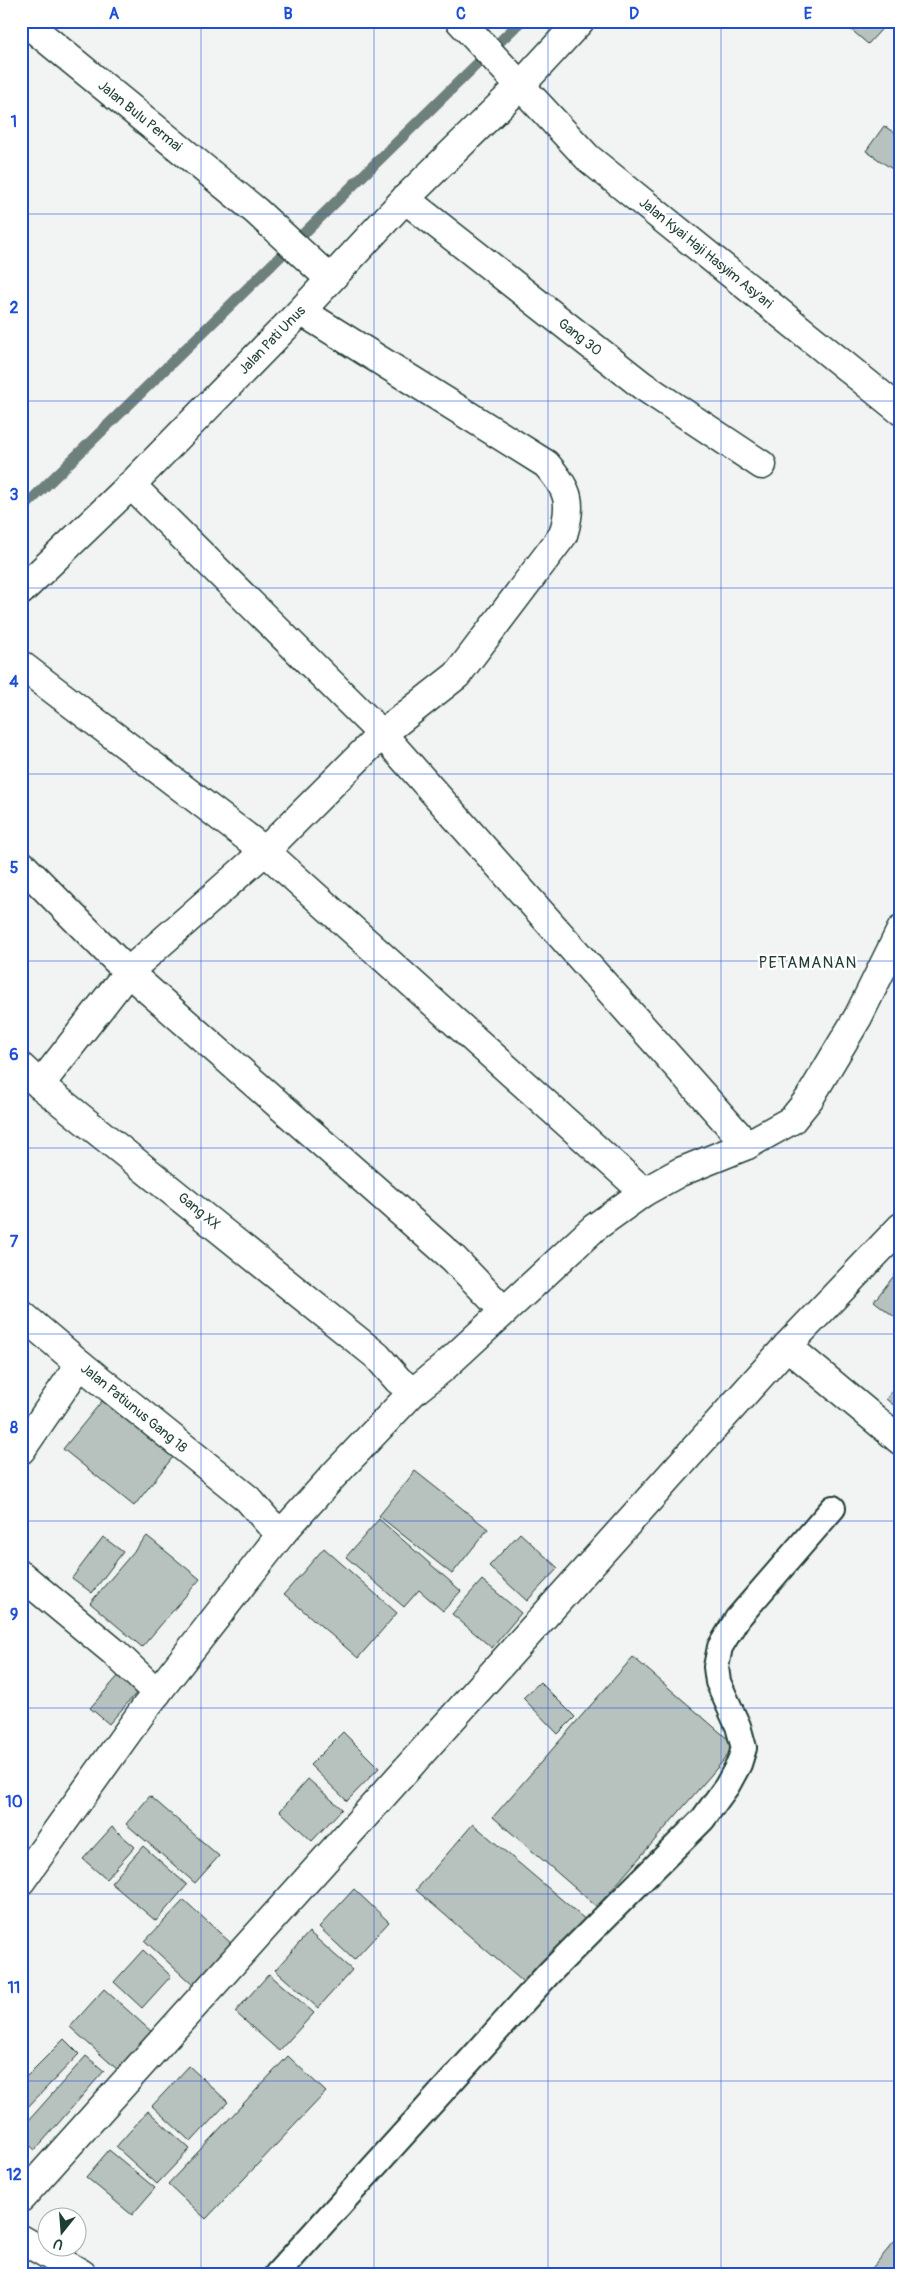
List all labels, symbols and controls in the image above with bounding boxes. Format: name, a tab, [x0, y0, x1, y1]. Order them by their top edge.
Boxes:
text: A	[109, 4, 120, 24]
text: B	[283, 4, 293, 24]
text: C	[456, 4, 466, 24]
text: D	[629, 4, 639, 24]
text: E	[804, 4, 813, 24]
street label: Jalan Bulu Permai	[95, 77, 186, 155]
text: 1	[11, 112, 17, 132]
street label: Jalan Kyai Haji Hasyim Asy'ari	[636, 194, 777, 313]
text: 2	[10, 298, 19, 318]
street label: Jalan Pati Unus	[235, 302, 309, 378]
street label: Gang 30	[555, 315, 605, 359]
text: 3	[10, 485, 19, 505]
text: 4	[9, 672, 19, 692]
text: 5	[10, 858, 19, 878]
district label: PETAMANAN	[759, 953, 857, 973]
text: 6	[9, 1045, 19, 1065]
street label: Gang XX	[175, 1189, 224, 1233]
text: 7	[10, 1232, 19, 1252]
street label: Jalan Patiunus Gang 18	[77, 1360, 191, 1456]
text: 8	[10, 1418, 18, 1438]
text: 9	[10, 1605, 18, 1625]
text: 10	[5, 1792, 23, 1812]
text: 11	[8, 1978, 20, 1998]
text: 12	[6, 2165, 22, 2185]
north arrow	[38, 2208, 88, 2258]
text: U	[51, 2234, 65, 2253]

